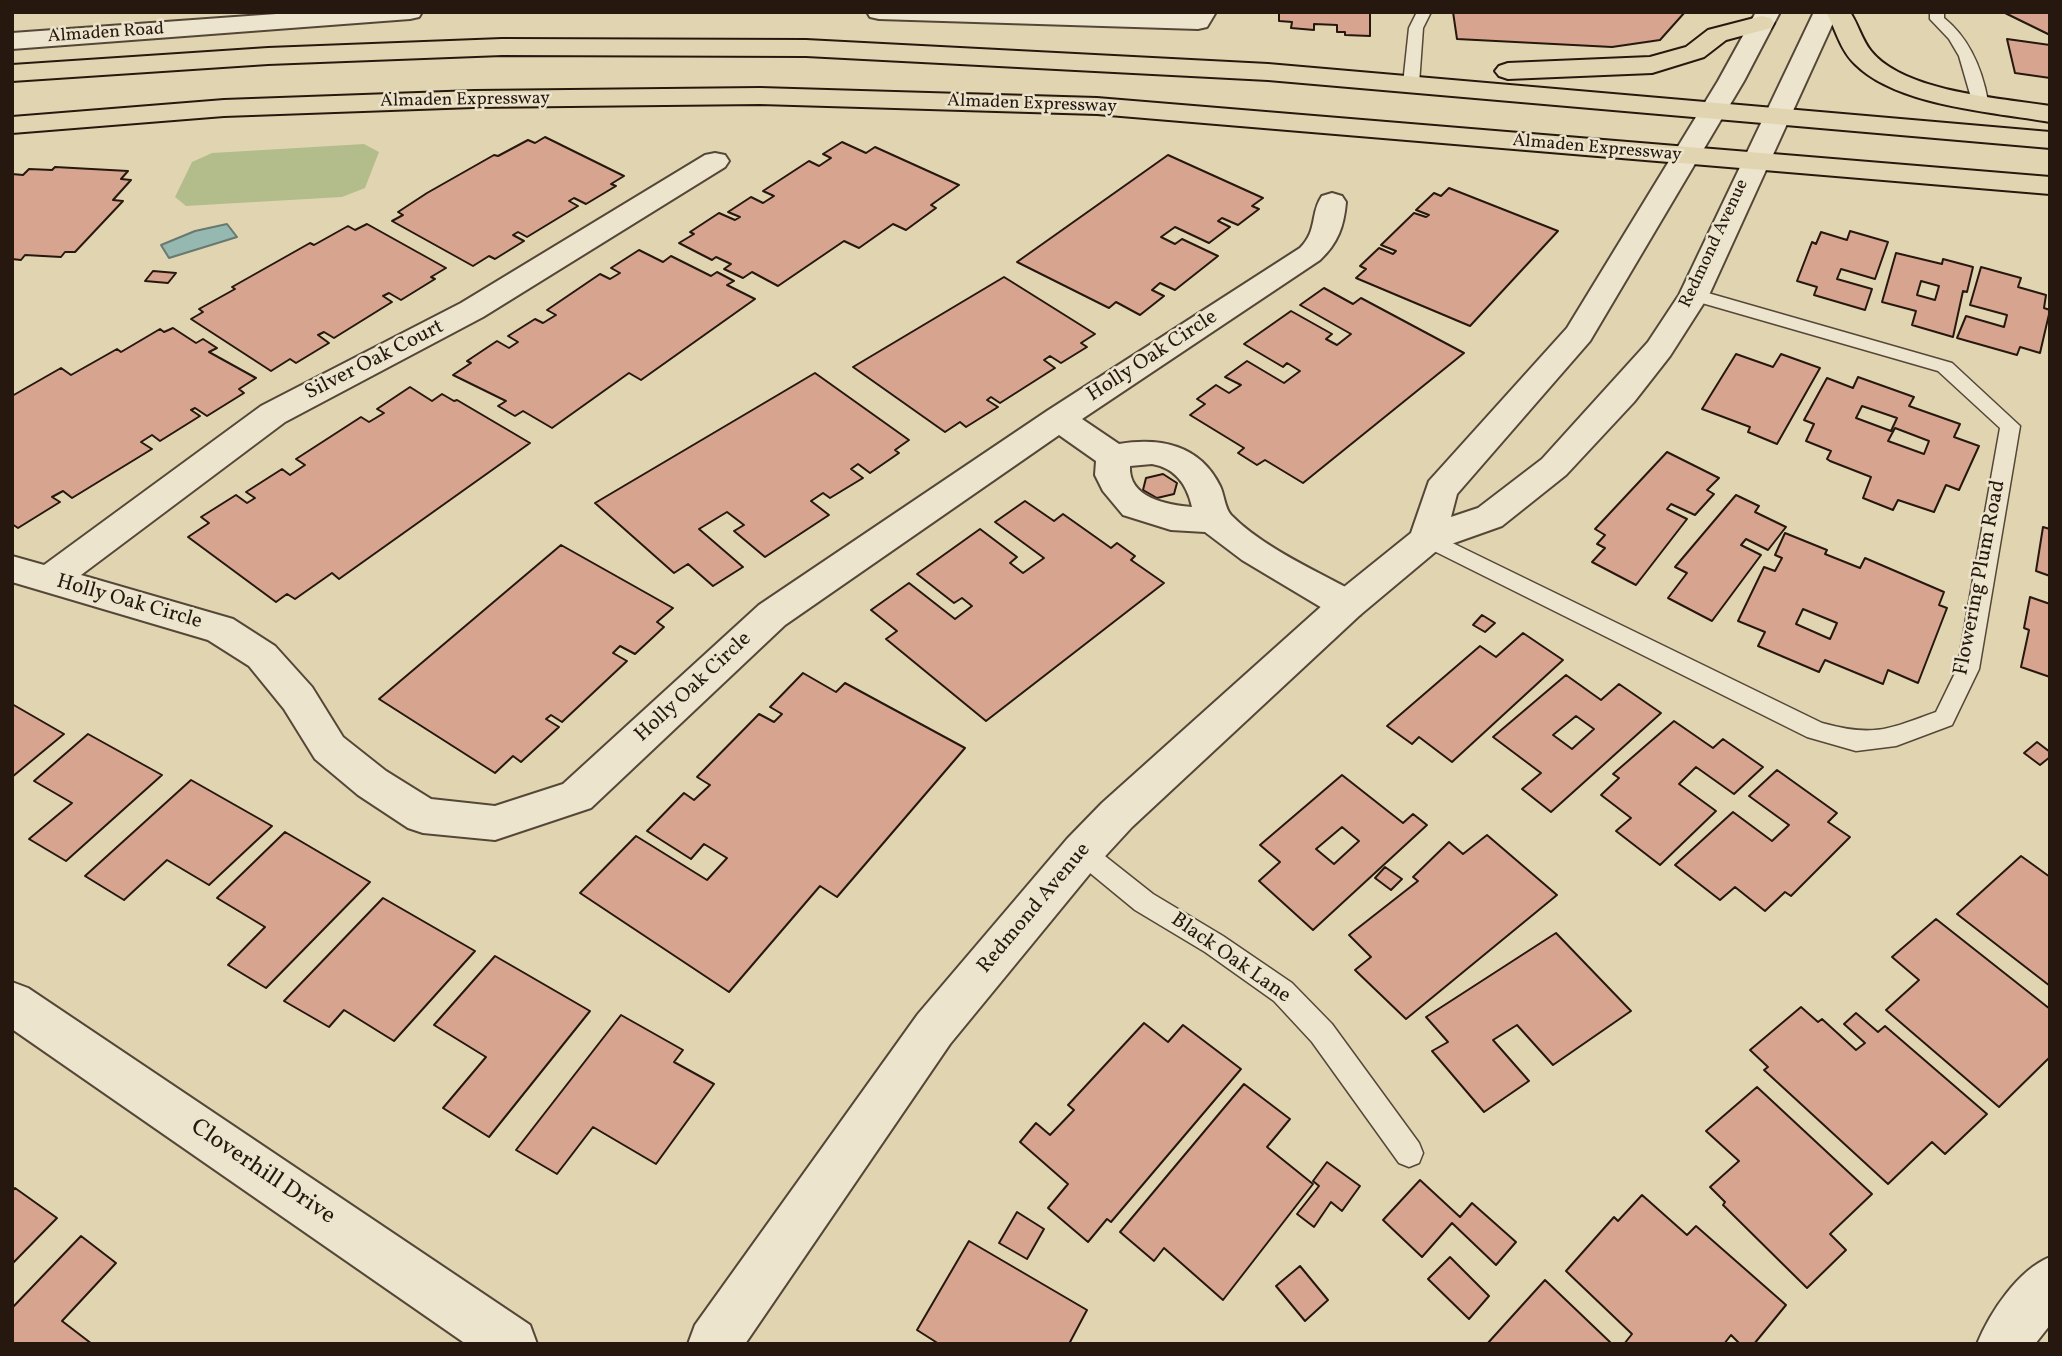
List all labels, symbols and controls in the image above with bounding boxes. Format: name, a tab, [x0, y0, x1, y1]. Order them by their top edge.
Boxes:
street label: Almaden Road	[47, 19, 165, 49]
street label: Almaden Expressway	[380, 89, 550, 113]
street label: Almaden Expressway	[947, 91, 1117, 119]
street label: Almaden Expressway	[1512, 131, 1682, 167]
street label: Redmond Avenue	[1676, 176, 1754, 312]
street label: Holly Oak Circle	[1083, 306, 1223, 408]
street label: Silver Oak Court	[301, 315, 449, 407]
street label: Flowering Plum Road	[1950, 478, 2012, 678]
street label: Holly Oak Circle	[53, 570, 205, 636]
street label: Holly Oak Circle	[630, 628, 758, 748]
street label: Redmond Avenue	[973, 839, 1097, 979]
street label: Black Oak Lane	[1165, 908, 1295, 1010]
street label: Cloverhill Drive	[184, 1114, 340, 1232]

